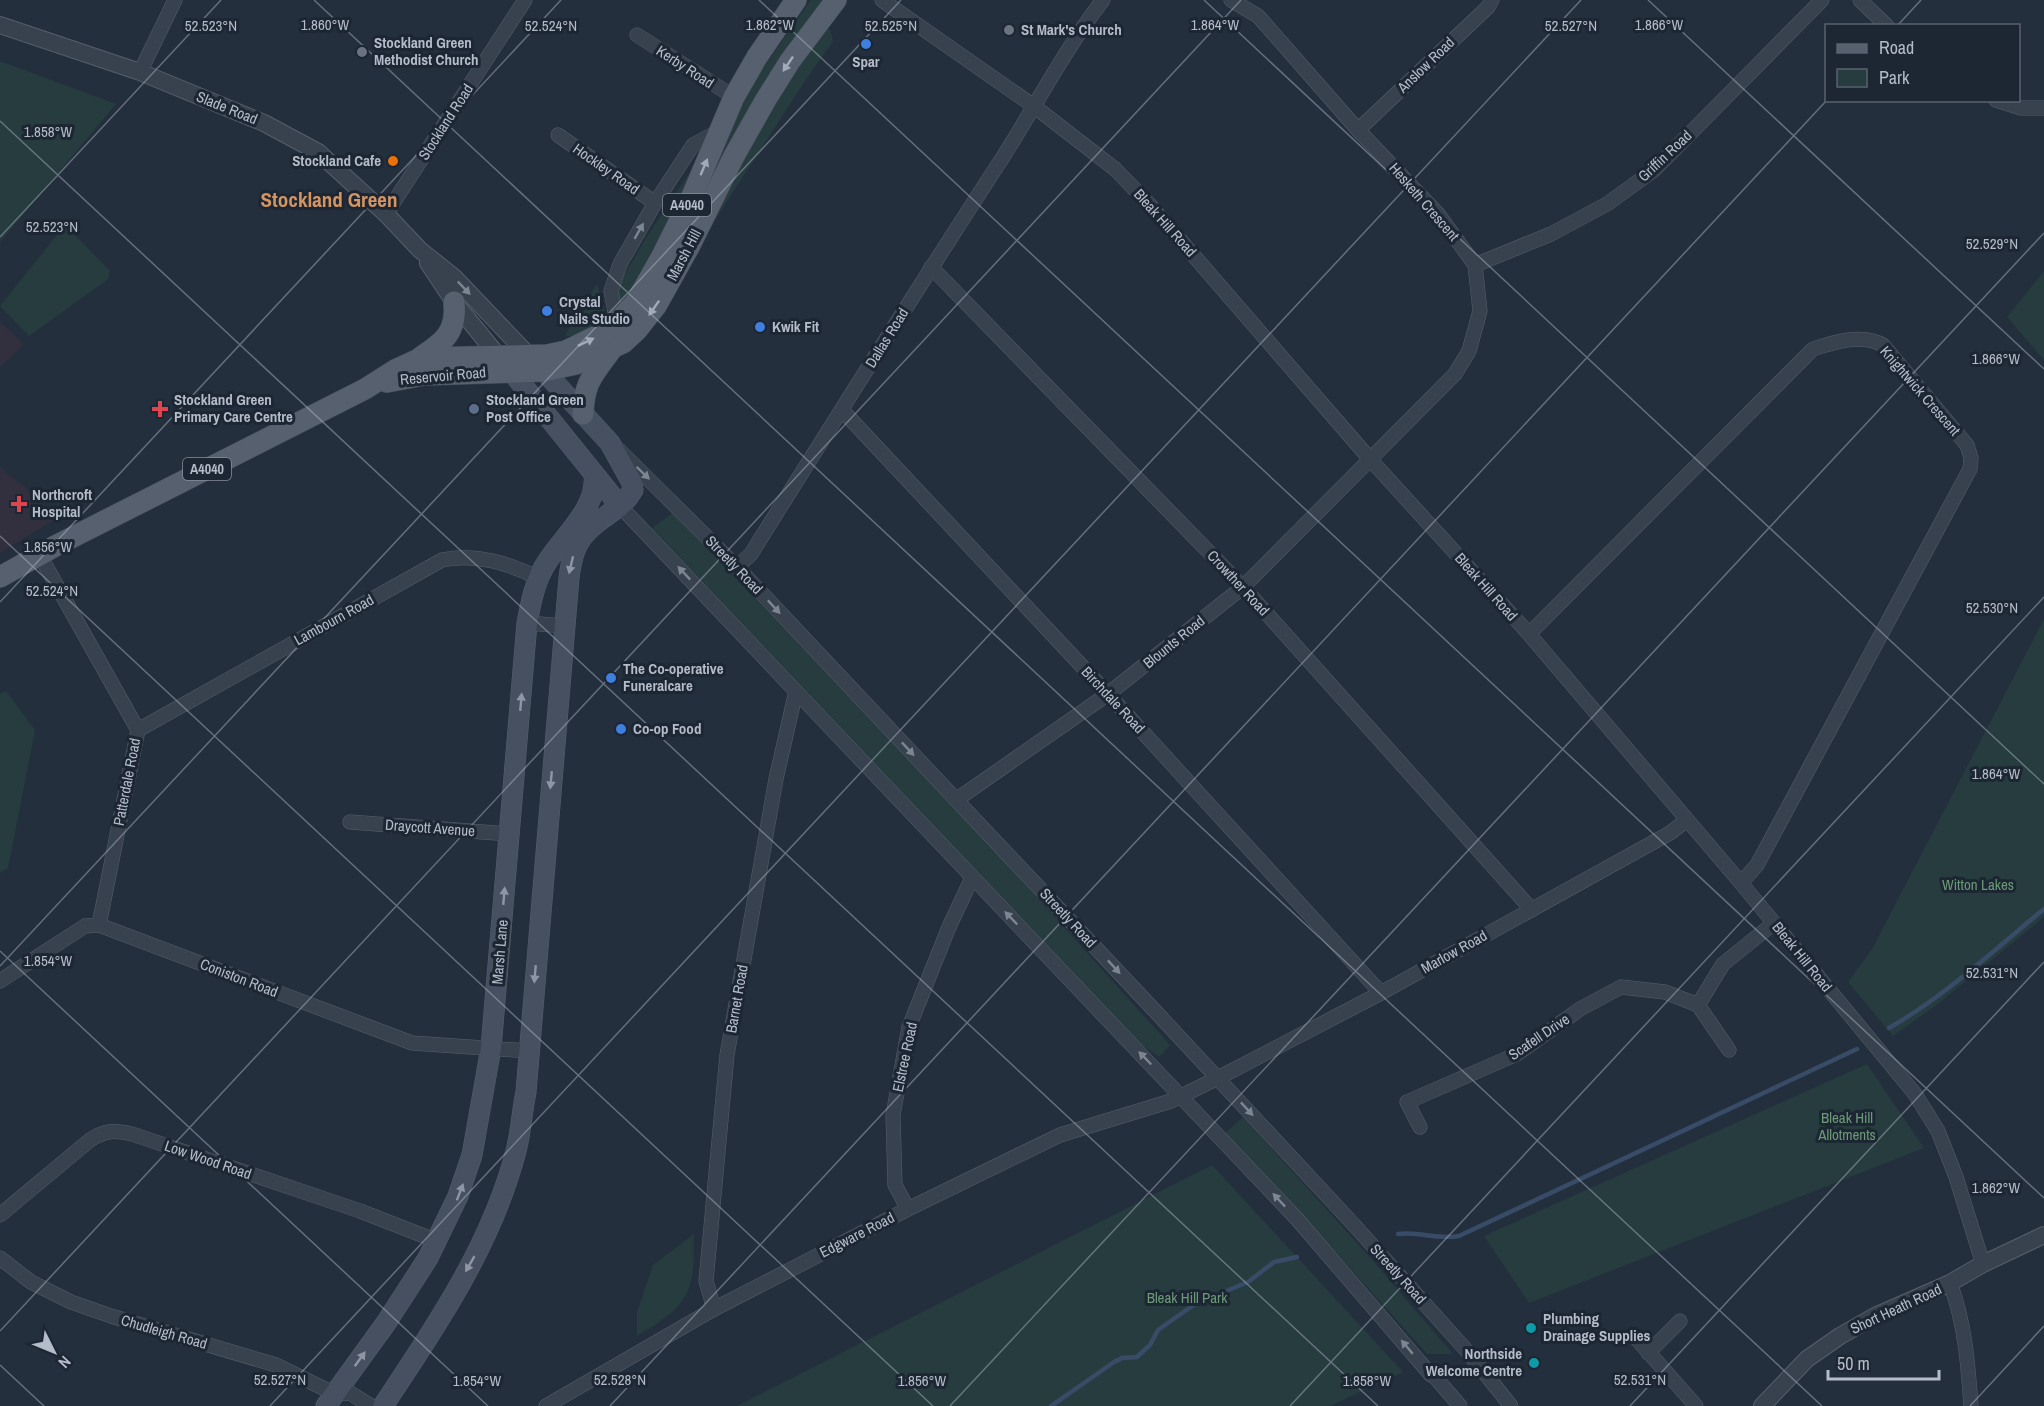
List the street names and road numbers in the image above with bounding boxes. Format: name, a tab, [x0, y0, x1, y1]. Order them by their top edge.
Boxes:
street label: Anslow Road	[1392, 32, 1459, 98]
street label: Kerby Road	[652, 40, 718, 93]
street label: Stockland Road	[413, 80, 478, 164]
street label: Slade Road	[193, 86, 261, 129]
street label: Griffin Road	[1633, 125, 1696, 186]
street label: Hockley Road	[569, 138, 644, 199]
street label: Hesketh Crescent	[1384, 158, 1465, 246]
street label: Bleak Hill Road	[1129, 184, 1202, 261]
road number: A4040	[663, 194, 711, 216]
street label: Marsh Hill	[661, 225, 706, 284]
street label: Dallas Road	[860, 304, 913, 372]
street label: Knightwick Crescent	[1875, 341, 1966, 441]
street label: Reservoir Road	[399, 361, 487, 390]
road number: A4040	[183, 458, 231, 480]
street label: Streetly Road	[701, 531, 768, 599]
street label: Crowther Road	[1202, 545, 1274, 620]
street label: Bleak Hill Road	[1450, 548, 1523, 625]
street label: Lambourn Road	[290, 589, 377, 650]
street label: Blounts Road	[1138, 610, 1209, 673]
street label: Birchdale Road	[1077, 661, 1150, 738]
street label: Patterdale Road	[108, 736, 145, 828]
street label: Draycott Avenue	[384, 814, 476, 841]
street label: Streetly Road	[1035, 883, 1101, 952]
street label: Bleak Hill Road	[1768, 917, 1837, 996]
street label: Marsh Lane	[486, 919, 513, 985]
street label: Marlow Road	[1417, 925, 1491, 978]
street label: Coniston Road	[197, 953, 281, 1002]
street label: Barnet Road	[720, 963, 753, 1035]
street label: Scafell Drive	[1504, 1008, 1574, 1065]
street label: Elstree Road	[887, 1020, 922, 1094]
street label: Low Wood Road	[162, 1135, 254, 1184]
street label: Edgware Road	[816, 1207, 898, 1262]
street label: Streetly Road	[1366, 1239, 1431, 1308]
street label: Short Heath Road	[1847, 1278, 1945, 1339]
street label: Chudleigh Road	[119, 1309, 210, 1354]

